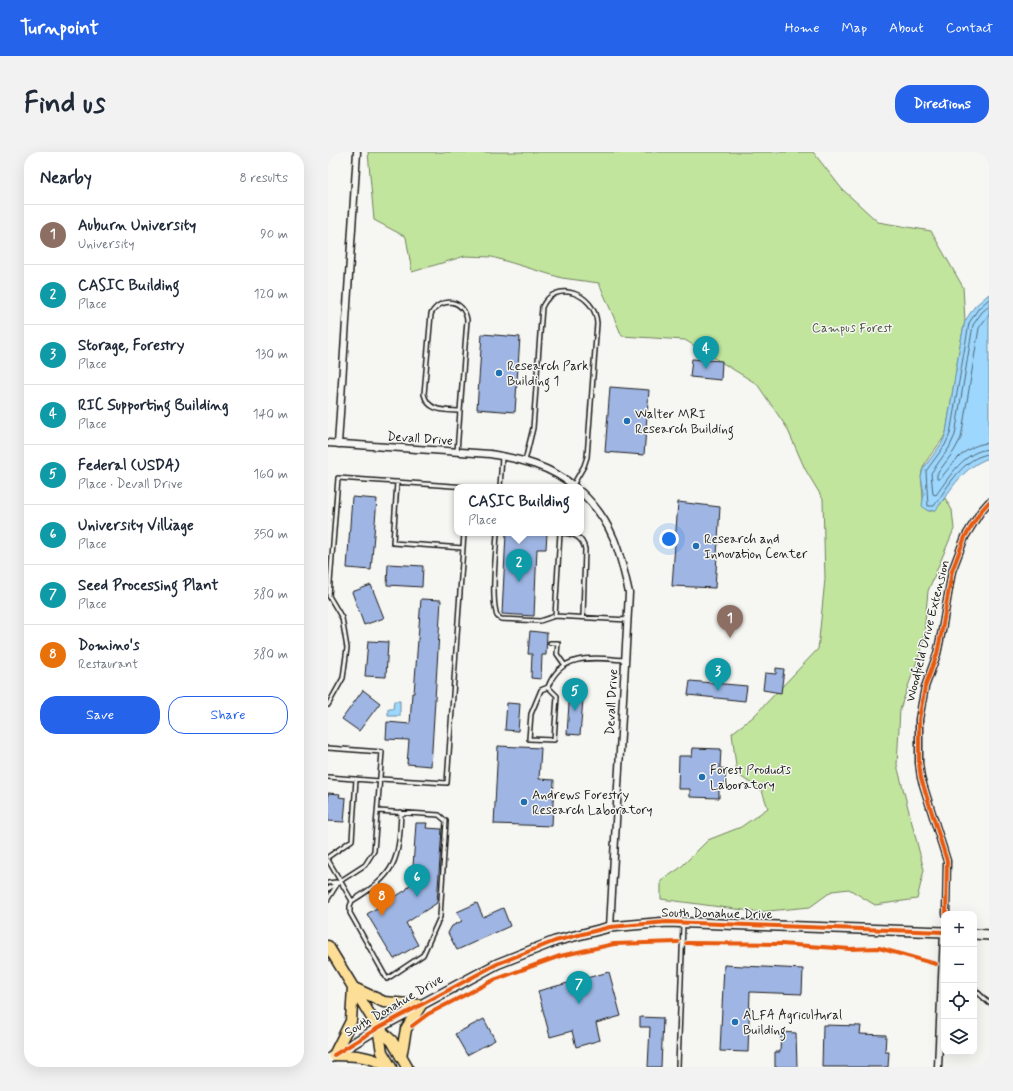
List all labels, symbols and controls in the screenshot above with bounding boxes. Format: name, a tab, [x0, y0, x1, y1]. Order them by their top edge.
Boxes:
text: Turnpoint	[20, 16, 99, 41]
text: Home	[785, 19, 819, 37]
text: Map	[841, 19, 867, 37]
text: About	[889, 19, 924, 37]
text: Contact	[946, 19, 993, 37]
button: Directions	[895, 85, 989, 123]
text: Find us	[24, 86, 105, 123]
text: Nearby	[40, 167, 92, 189]
text: 8 results	[240, 170, 288, 187]
text: Auburn University	[78, 216, 196, 236]
text: 1	[50, 226, 56, 243]
text: 90 m	[260, 226, 288, 243]
text: University	[78, 236, 134, 253]
text: CASIC Building	[78, 276, 180, 296]
text: 2	[50, 286, 56, 303]
text: 120 m	[254, 286, 288, 303]
text: Place	[78, 296, 107, 313]
park label: Campus Forest	[812, 320, 892, 337]
text: Storage, Forestry	[78, 336, 184, 356]
pin: 4	[693, 336, 719, 369]
text: 3	[50, 346, 56, 363]
text: 130 m	[255, 346, 288, 363]
text: Place	[78, 356, 107, 373]
place label: Research Park Building 1	[507, 358, 589, 392]
marker: Research Park Building 1	[494, 368, 504, 378]
text: RIC Supporting Building	[78, 396, 228, 416]
text: 4	[49, 406, 57, 423]
text: 140 m	[253, 406, 288, 423]
place label: Walter MRI Research Building	[635, 406, 734, 440]
text: Place	[78, 416, 107, 433]
marker: Walter MRI Research Building	[622, 416, 632, 426]
street label: Devall Drive	[386, 428, 454, 450]
text: Federal (USDA)	[78, 456, 179, 476]
text: 5	[49, 466, 57, 483]
text: 160 m	[253, 466, 288, 483]
text: Place · Devall Drive	[78, 476, 183, 493]
popup	[454, 484, 584, 536]
text: CASIC Building	[468, 492, 570, 512]
text: Place	[468, 512, 497, 529]
text: University Villiage	[78, 516, 194, 536]
text: 6	[50, 526, 56, 543]
text: 350 m	[254, 526, 288, 543]
your location	[659, 529, 679, 549]
place label: Research and Innovation Center	[704, 531, 808, 563]
text: Place	[78, 536, 107, 553]
marker: Research and Innovation Center	[691, 541, 701, 551]
pin: 2	[506, 549, 532, 582]
street label: Woodfield Drive Extension	[902, 558, 954, 704]
text: Seed Processing Plant	[78, 576, 219, 596]
text: 7	[49, 586, 57, 603]
text: 380 m	[253, 586, 288, 603]
text: Place	[78, 596, 107, 613]
pin: 1	[717, 605, 743, 638]
text: Domino's	[78, 636, 140, 656]
text: 8	[49, 646, 57, 663]
text: 380 m	[253, 646, 288, 663]
text: Restaurant	[78, 656, 138, 673]
pin: 3	[705, 658, 731, 691]
street label: Devall Drive	[602, 668, 622, 735]
pin: 5	[562, 678, 588, 711]
button: Save	[40, 696, 160, 734]
button: Share	[168, 696, 288, 734]
place label: Forest Products Laboratory	[710, 762, 791, 794]
marker: Forest Products Laboratory	[697, 772, 707, 782]
place label: Andrews Forestry Research Laboratory	[532, 787, 653, 819]
marker: Andrews Forestry Research Laboratory	[519, 797, 529, 807]
pin: 6	[404, 864, 430, 897]
pin: 8	[369, 883, 395, 916]
street label: South Donahue Drive	[661, 905, 773, 923]
map controls	[941, 911, 977, 1055]
button: +	[941, 911, 977, 947]
button: −	[941, 947, 977, 983]
street label: South Donahue Drive	[341, 971, 447, 1041]
pin: 7	[566, 971, 592, 1004]
button: locate	[941, 983, 977, 1019]
place label: ALFA Agricultural Building	[743, 1007, 842, 1041]
marker: ALFA Agricultural Building	[730, 1017, 740, 1027]
button: layers	[941, 1019, 977, 1055]

